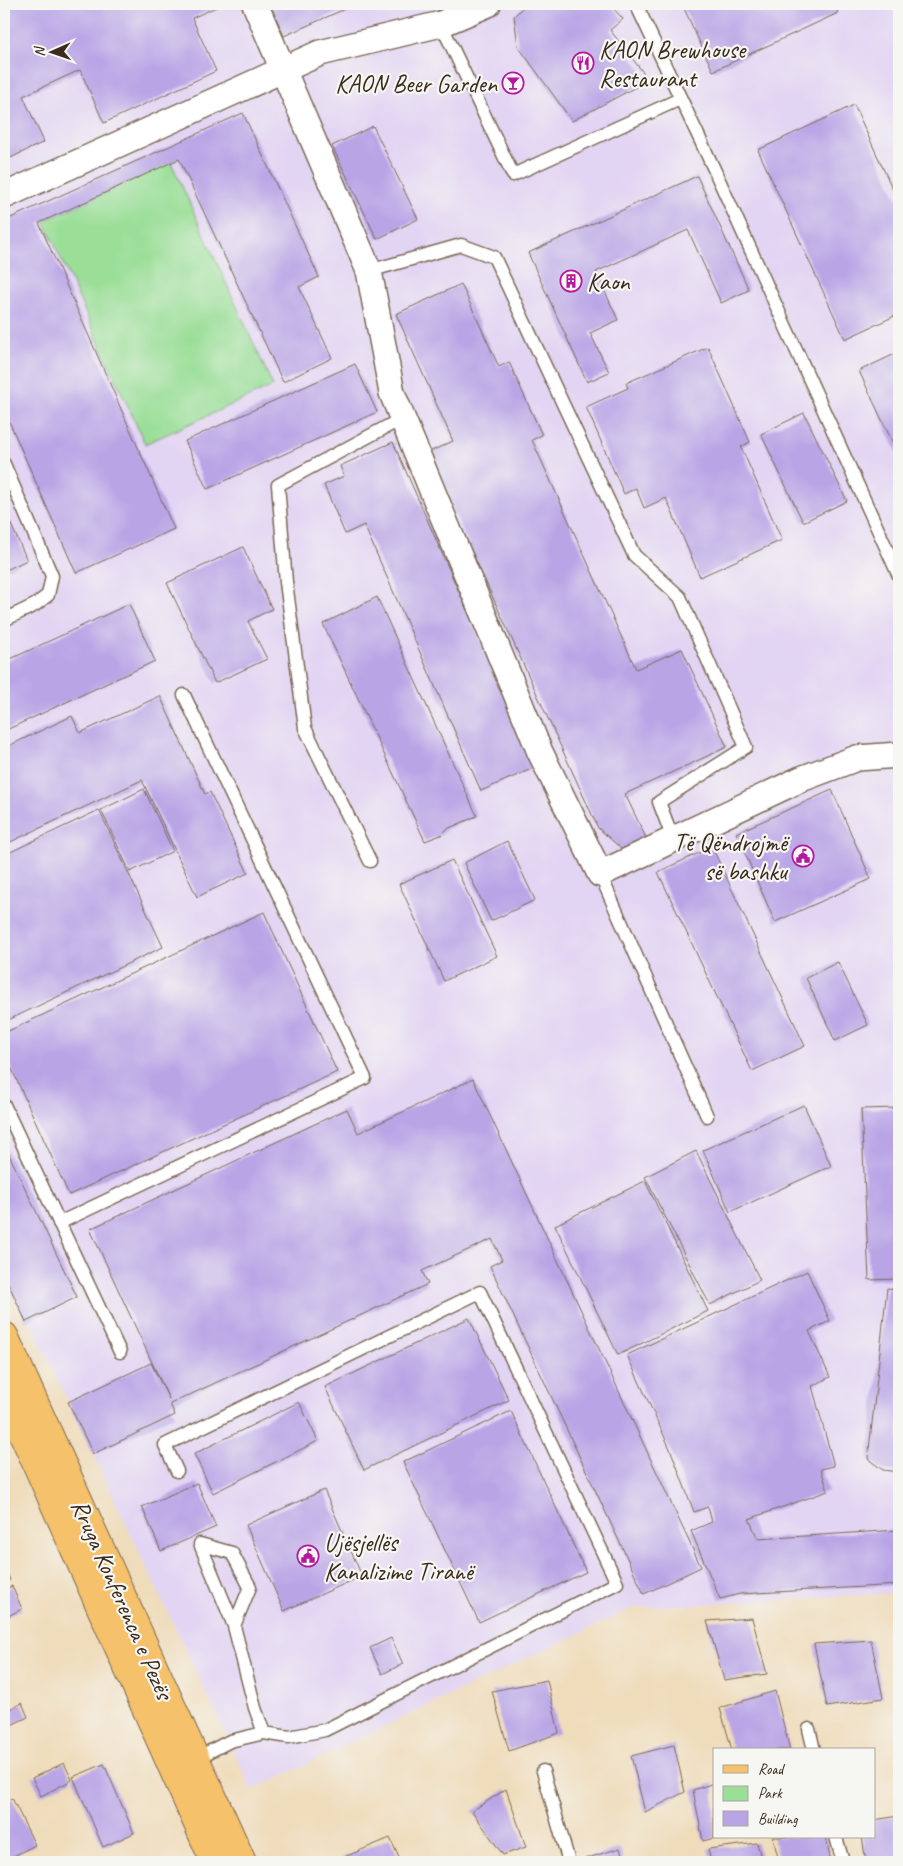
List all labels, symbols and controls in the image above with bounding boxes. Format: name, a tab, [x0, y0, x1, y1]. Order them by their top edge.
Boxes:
north arrow	[28, 28, 78, 78]
place label: KAON Brewhouse Restaurant	[599, 34, 747, 95]
text: N	[31, 45, 48, 57]
restaurant icon: KAON Brewhouse Restaurant	[571, 51, 595, 75]
place label: KAON Beer Garden	[335, 68, 498, 100]
bar icon: KAON Beer Garden	[501, 71, 525, 95]
place label: Kaon	[587, 266, 630, 298]
building icon: Kaon	[559, 269, 583, 293]
place label: Të Qëndrojmë së bashku	[673, 827, 791, 888]
public building icon: Të Qëndrojmë së bashku	[791, 844, 815, 868]
street label: Rruga Konferenca e Pezës	[64, 1494, 182, 1707]
place label: Ujësjellës Kanalizime Tiranë	[324, 1527, 477, 1588]
public building icon: Ujësjellës Kanalizime Tiranë	[296, 1544, 320, 1568]
legend	[713, 1748, 876, 1838]
text: Road	[758, 1760, 785, 1779]
text: Park	[758, 1784, 783, 1803]
text: Building	[758, 1810, 798, 1829]

